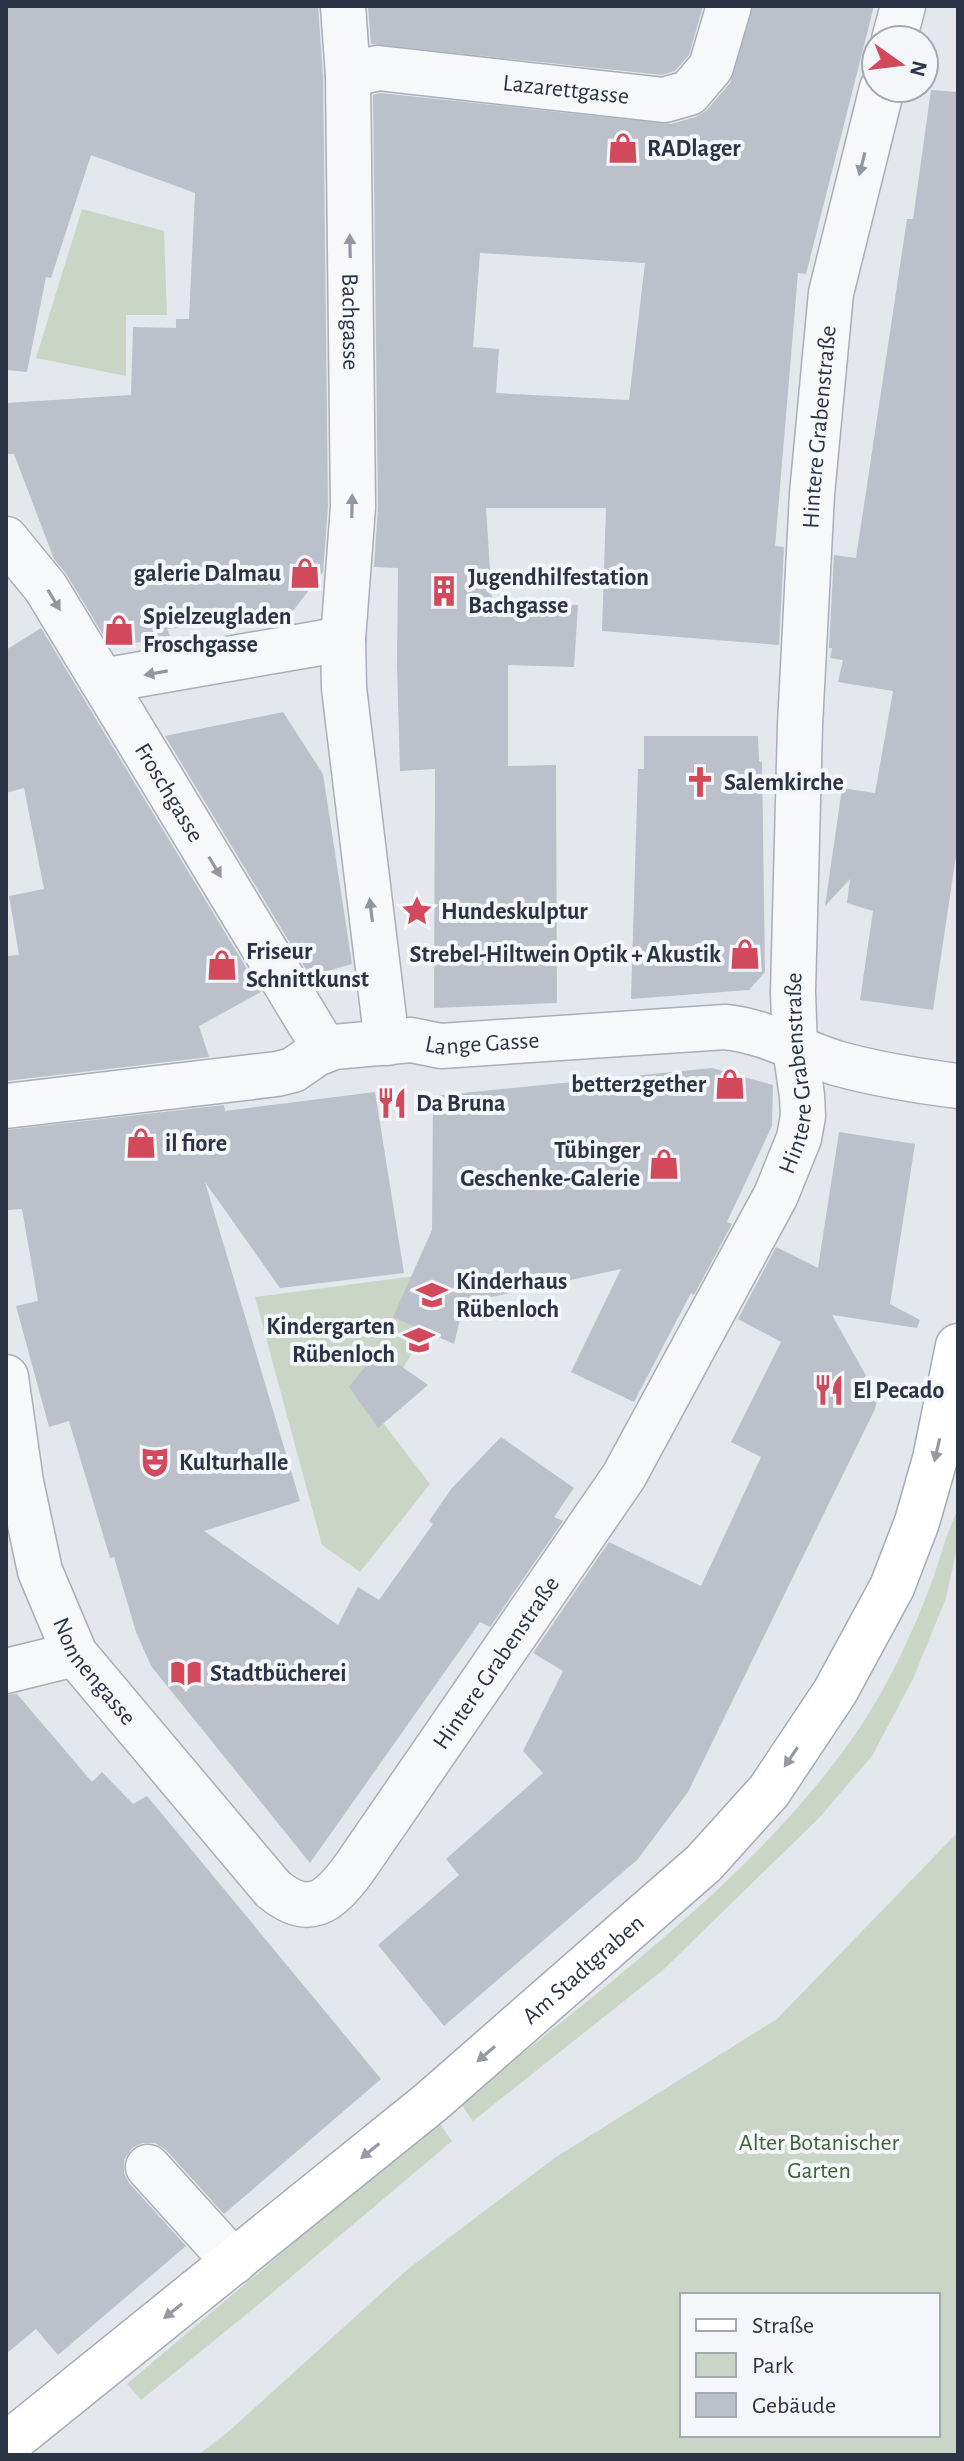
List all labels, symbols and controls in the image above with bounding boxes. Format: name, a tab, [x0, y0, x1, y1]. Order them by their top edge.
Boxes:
north arrow	[860, 24, 940, 104]
text: N	[906, 59, 931, 79]
street label: Lazarettgasse	[502, 71, 630, 109]
shop icon: RADlager	[606, 131, 640, 165]
place label: RADlager	[647, 137, 741, 161]
one-way arrow	[856, 151, 868, 176]
one-way arrow	[343, 233, 356, 258]
street label: Bachgasse	[337, 273, 362, 370]
street label: Hintere Grabenstraße	[799, 325, 841, 529]
one-way arrow	[346, 493, 358, 518]
shop icon: galerie Dalmau	[288, 556, 322, 590]
place label: galerie Dalmau	[134, 562, 281, 586]
place label: Jugendhilfestation Bachgasse	[468, 566, 649, 618]
building icon: Jugendhilfestation Bachgasse	[427, 574, 461, 608]
one-way arrow	[47, 589, 61, 611]
place label: Spielzeugladen Froschgasse	[143, 605, 292, 657]
shop icon: Spielzeugladen Froschgasse	[102, 613, 136, 647]
one-way arrow	[143, 668, 168, 680]
street label: Froschgasse	[130, 739, 208, 846]
church icon: Salemkirche	[683, 765, 717, 799]
place label: Salemkirche	[724, 771, 844, 795]
one-way arrow	[208, 856, 222, 878]
place icon: Hundeskulptur	[400, 894, 434, 928]
one-way arrow	[364, 897, 377, 922]
place label: Hundeskulptur	[441, 900, 588, 924]
shop icon: Strebel-Hiltwein Optik + Akustik	[728, 937, 762, 971]
place label: Friseur Schnittkunst	[246, 940, 369, 992]
place label: Strebel-Hiltwein Optik + Akustik	[410, 943, 721, 967]
shop icon: Friseur Schnittkunst	[205, 948, 239, 982]
street label: Hintere Grabenstraße	[775, 972, 816, 1177]
street label: Lange Gasse	[423, 1028, 540, 1060]
shop icon: better2gether	[713, 1067, 747, 1101]
place label: better2gether	[571, 1073, 707, 1097]
restaurant icon: Da Bruna	[375, 1086, 409, 1120]
place label: Da Bruna	[416, 1092, 506, 1116]
shop icon: il fiore	[124, 1126, 158, 1160]
place label: il fiore	[165, 1132, 227, 1156]
place label: Tübinger Geschenke-Galerie	[460, 1139, 641, 1191]
shop icon: Tübinger Geschenke-Galerie	[647, 1147, 681, 1181]
place label: Kinderhaus Rübenloch	[456, 1270, 567, 1322]
school or university icon: Kinderhaus Rübenloch	[415, 1278, 449, 1312]
place label: Kindergarten Rübenloch	[266, 1315, 395, 1367]
school or university icon: Kindergarten Rübenloch	[402, 1323, 436, 1357]
restaurant icon: El Pecado	[812, 1373, 846, 1407]
place label: El Pecado	[853, 1379, 944, 1403]
one-way arrow	[930, 1438, 943, 1463]
theatre icon: Kulturhalle	[138, 1445, 172, 1479]
place label: Kulturhalle	[179, 1451, 288, 1475]
street label: Hintere Grabenstraße	[429, 1572, 564, 1754]
street label: Nonnengasse	[48, 1614, 140, 1730]
library icon: Stadtbücherei	[169, 1656, 203, 1690]
place label: Stadtbücherei	[210, 1662, 347, 1686]
one-way arrow	[784, 1747, 799, 1768]
street label: Am Stadtgraben	[518, 1910, 649, 2029]
one-way arrow	[476, 2045, 495, 2063]
park label: Alter Botanischer Garten	[739, 2131, 899, 2183]
one-way arrow	[361, 2142, 381, 2159]
legend	[680, 2293, 940, 2437]
one-way arrow	[163, 2303, 183, 2319]
text: Straße	[752, 2314, 814, 2338]
text: Park	[752, 2354, 793, 2378]
text: Gebäude	[752, 2394, 836, 2418]

